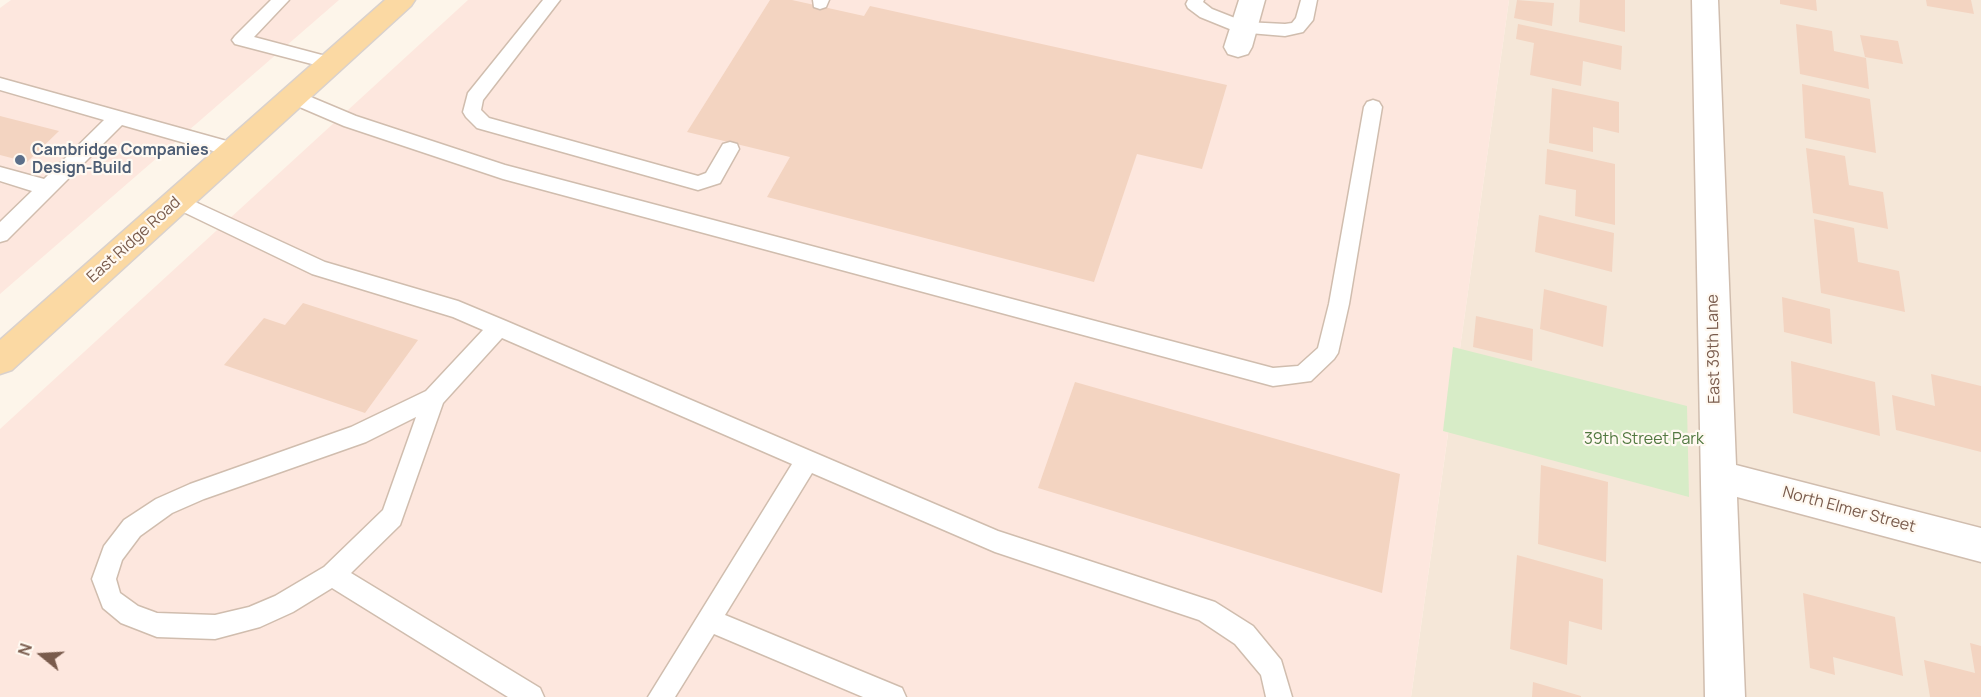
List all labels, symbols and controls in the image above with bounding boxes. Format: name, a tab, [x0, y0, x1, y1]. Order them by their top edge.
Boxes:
place label: Cambridge Companies Design-Build	[32, 141, 209, 179]
marker: Cambridge Companies Design-Build	[13, 153, 27, 167]
street label: East Ridge Road	[83, 193, 185, 287]
street label: East 39th Lane	[1703, 294, 1725, 404]
park label: 39th Street Park	[1584, 430, 1704, 450]
street label: North Elmer Street	[1780, 483, 1918, 537]
north arrow	[12, 625, 72, 685]
text: N	[13, 641, 37, 658]

